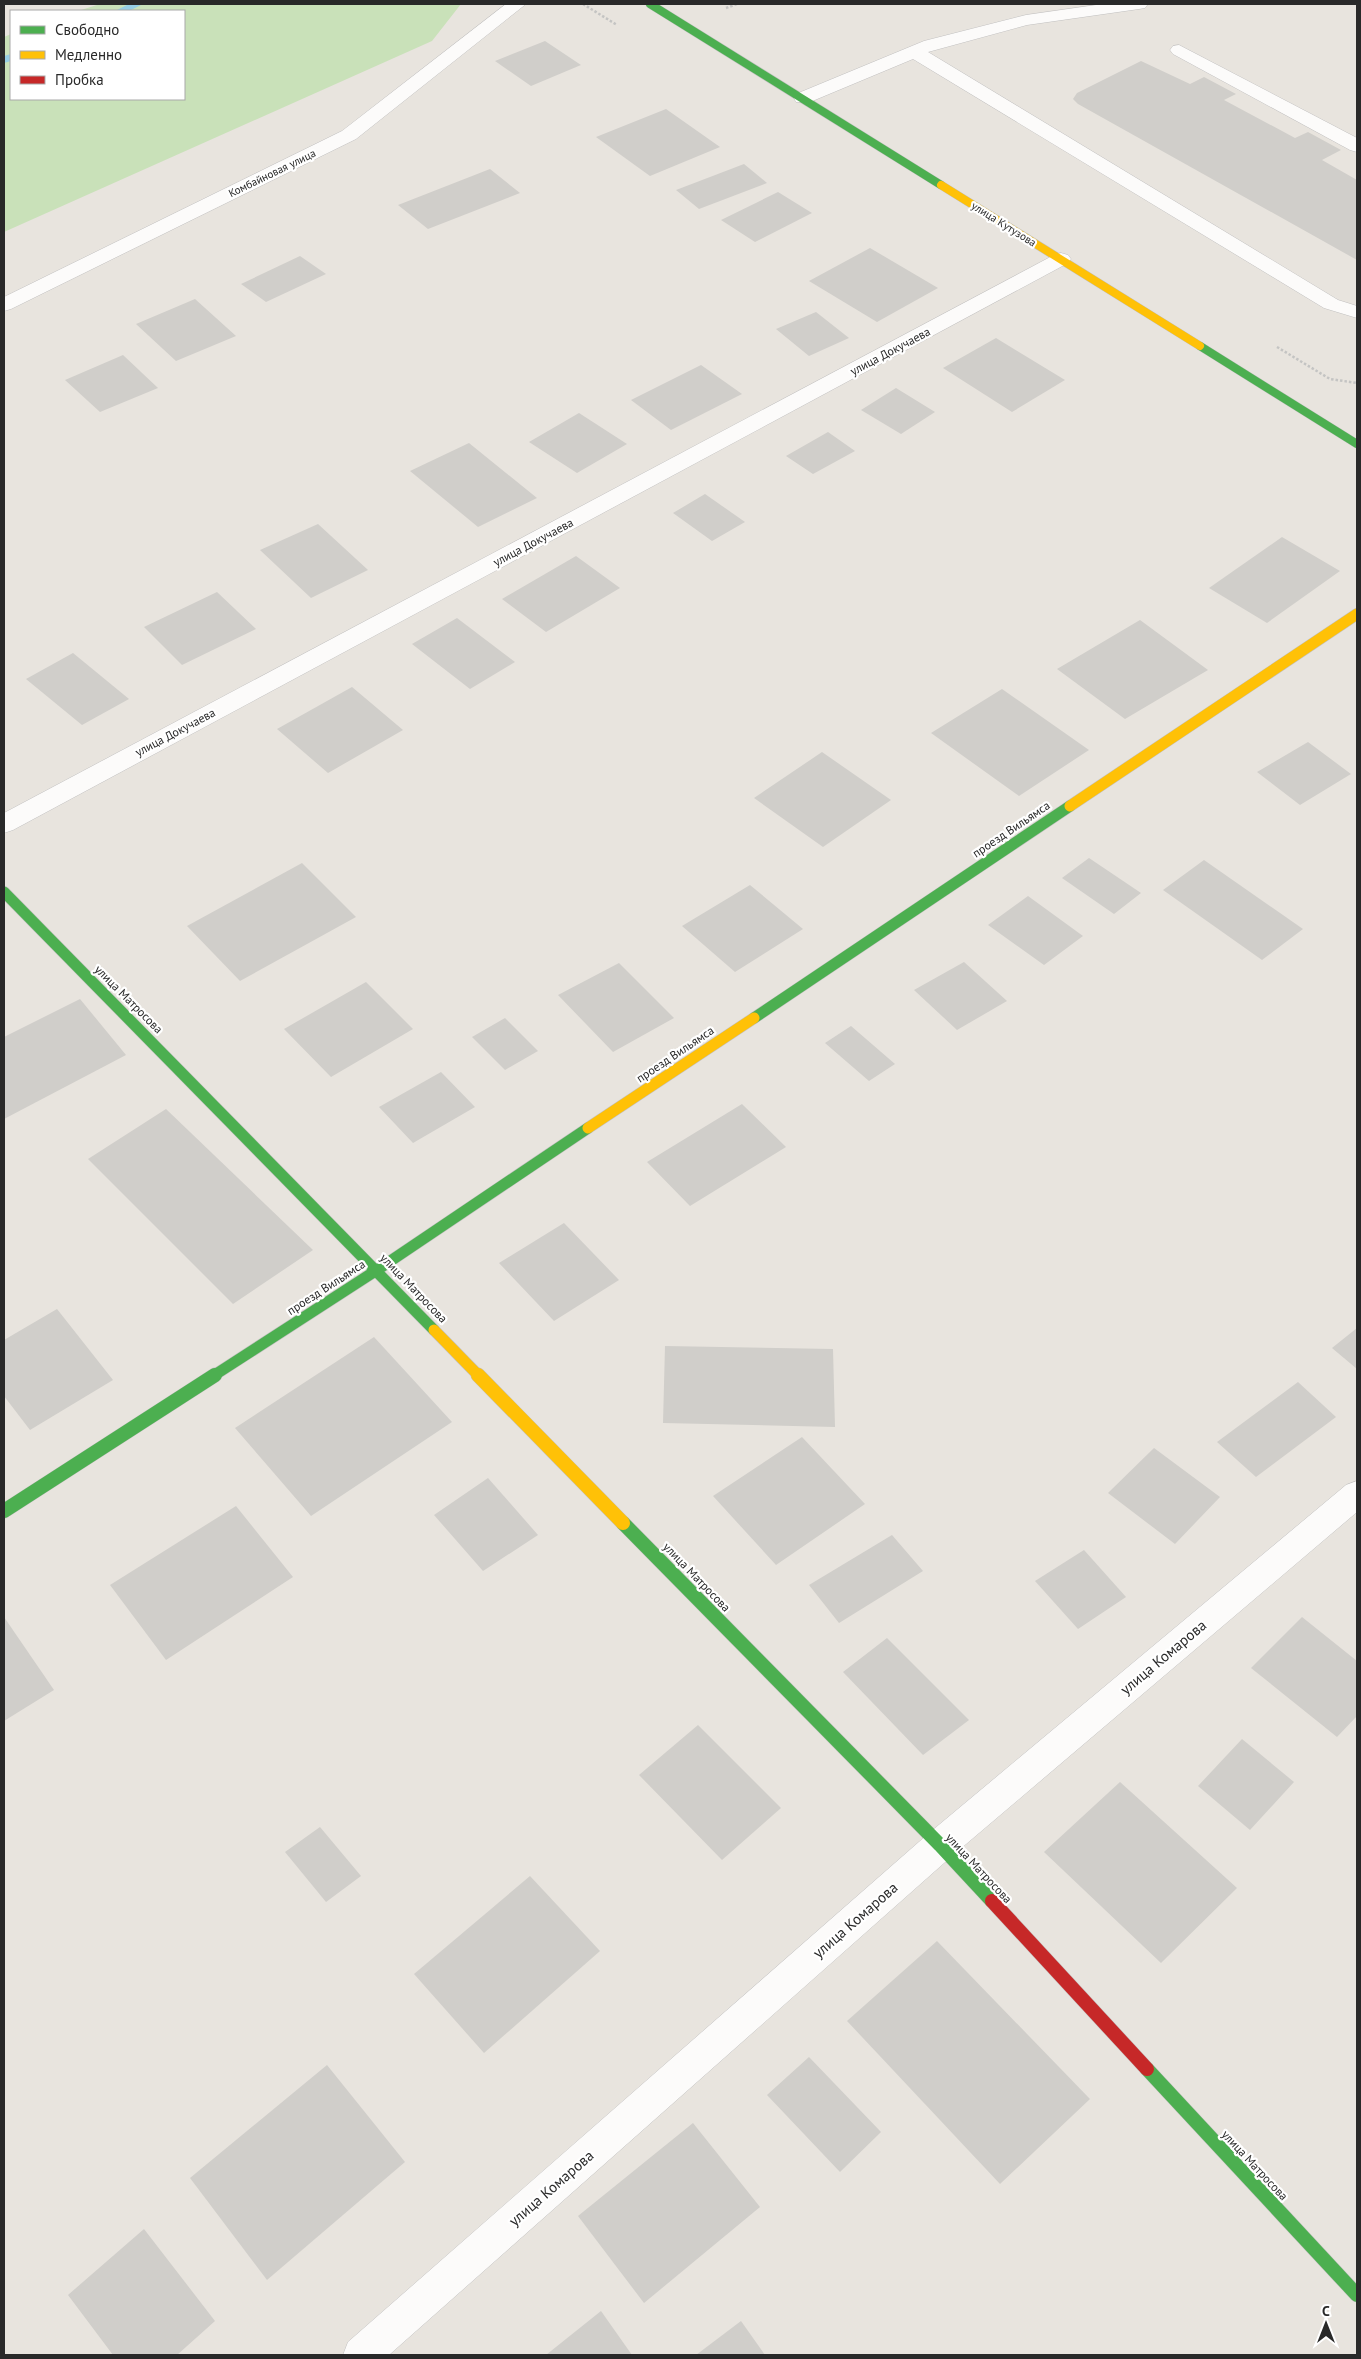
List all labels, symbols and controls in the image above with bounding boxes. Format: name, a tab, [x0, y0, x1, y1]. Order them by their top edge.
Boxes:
legend	[10, 10, 185, 100]
text: Свободно	[55, 20, 119, 39]
text: Медленно	[55, 45, 122, 64]
text: Пробка	[55, 70, 104, 89]
street label: Комбайновая улица	[226, 146, 318, 200]
street label: улица Кутузова	[969, 198, 1039, 250]
street label: улица Докучаева	[847, 324, 933, 378]
street label: улица Докучаева	[490, 515, 576, 569]
street label: улица Докучаева	[132, 705, 218, 759]
street label: проезд Вильямса	[969, 797, 1053, 860]
street label: улица Матросова	[92, 962, 166, 1036]
street label: проезд Вильямса	[633, 1022, 717, 1085]
street label: улица Матросова	[377, 1250, 451, 1326]
street label: проезд Вильямса	[284, 1256, 368, 1318]
street label: улица Матросова	[660, 1539, 734, 1615]
street label: улица Комарова	[1116, 1615, 1210, 1699]
street label: улица Матросова	[943, 1830, 1015, 1906]
street label: улица Комарова	[809, 1878, 901, 1962]
street label: улица Матросова	[1219, 2127, 1291, 2203]
street label: улица Комарова	[505, 2146, 597, 2230]
north arrow	[1301, 2299, 1351, 2349]
text: С	[1322, 2302, 1330, 2320]

